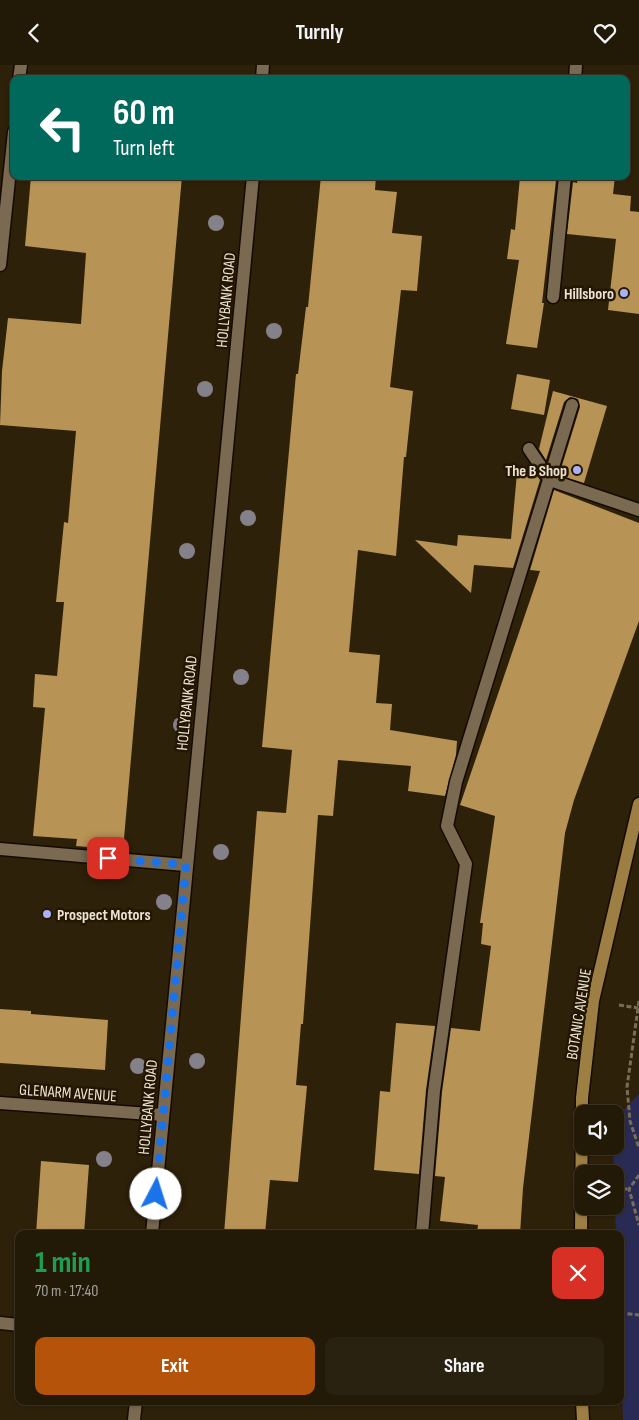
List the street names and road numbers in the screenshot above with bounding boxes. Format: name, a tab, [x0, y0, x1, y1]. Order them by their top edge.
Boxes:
street label: HOLLYBANK ROAD	[213, 252, 240, 348]
street label: HOLLYBANK ROAD	[173, 655, 202, 752]
street label: BOTANIC AVENUE	[563, 967, 596, 1061]
street label: HOLLYBANK ROAD	[135, 1059, 162, 1155]
street label: GLENARM AVENUE	[18, 1081, 117, 1106]

